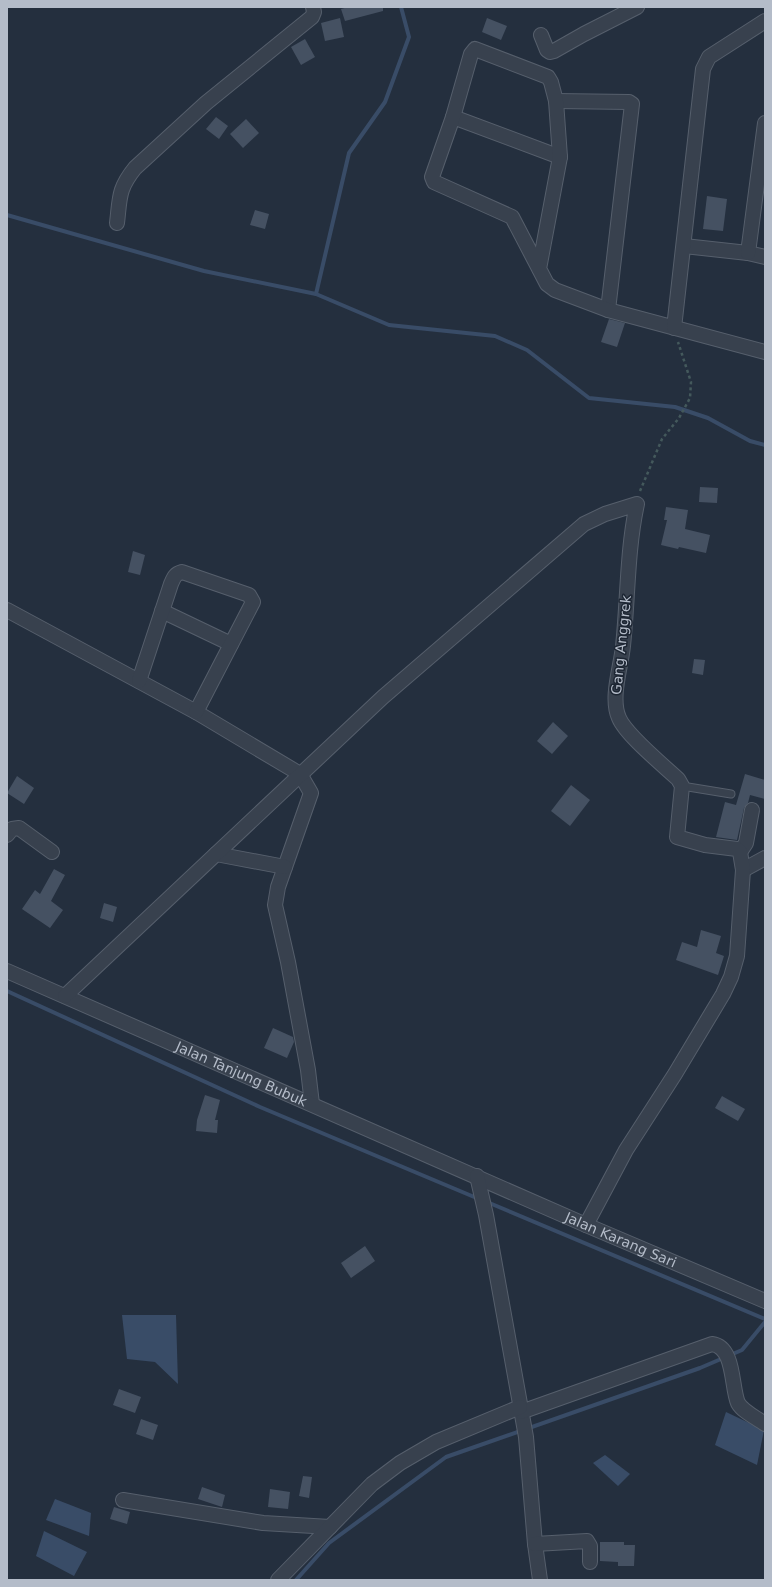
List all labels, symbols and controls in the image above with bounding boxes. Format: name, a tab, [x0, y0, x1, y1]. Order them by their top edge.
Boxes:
street label: Gang Anggrek	[608, 594, 634, 696]
street label: Jalan Tanjung Bubuk	[172, 1038, 310, 1110]
street label: Jalan Karang Sari	[562, 1208, 679, 1271]

